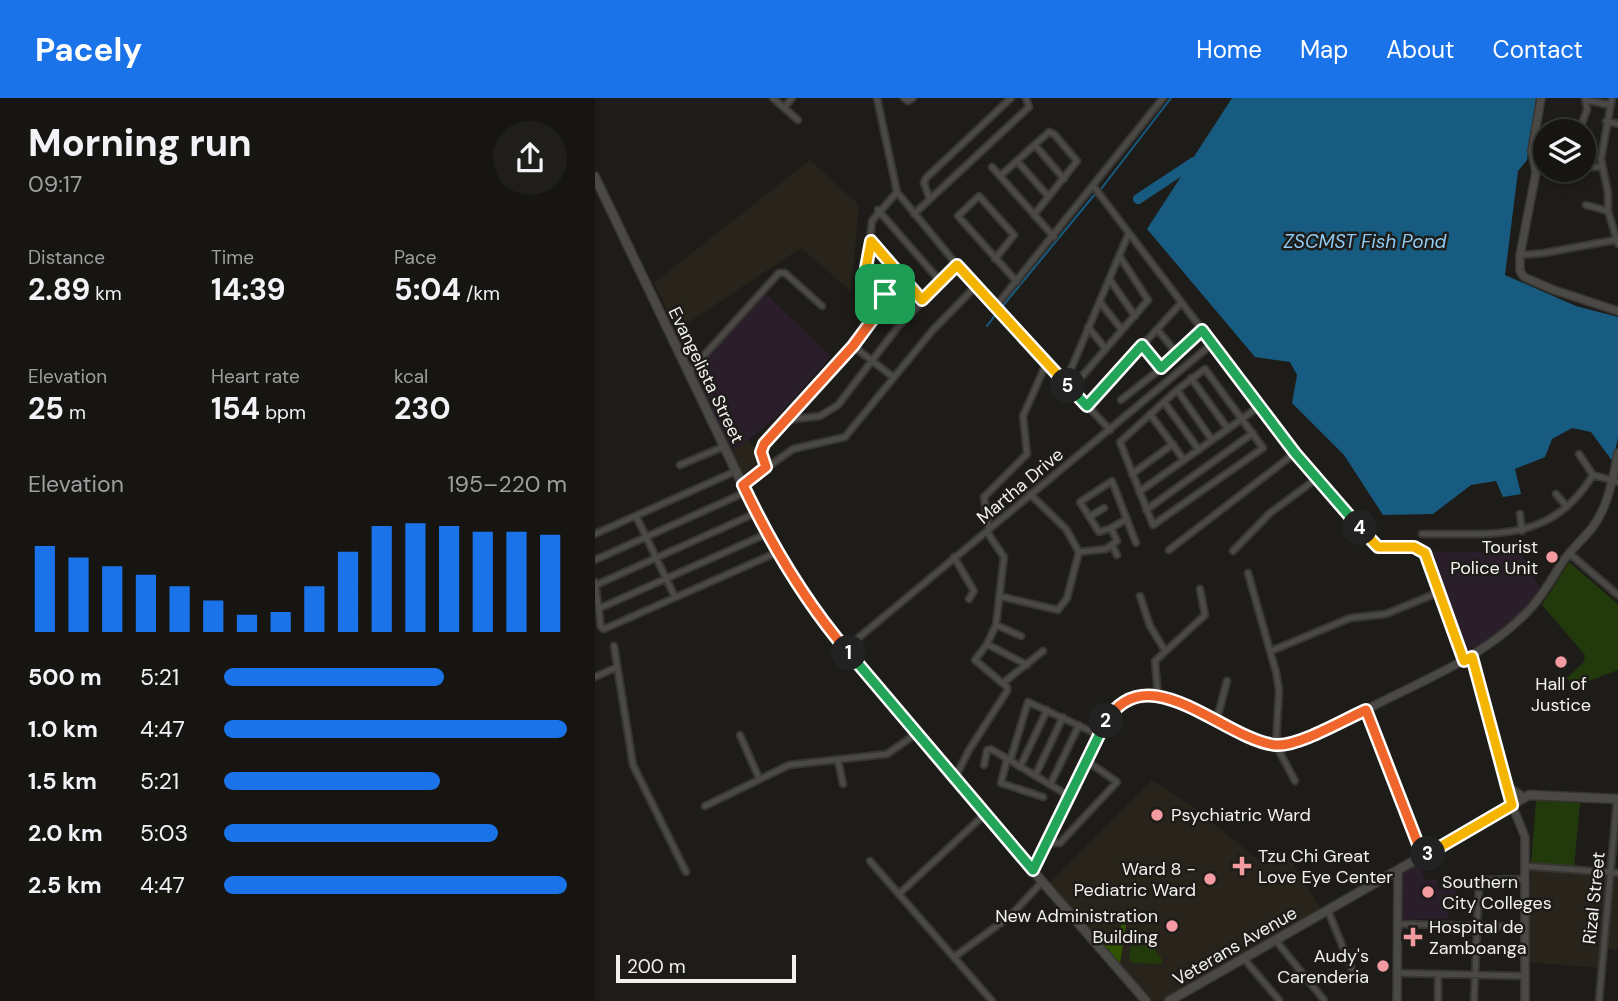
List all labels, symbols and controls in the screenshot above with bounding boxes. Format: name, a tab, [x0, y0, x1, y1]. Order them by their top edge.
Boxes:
text: Pacely	[35, 28, 142, 71]
text: Home	[1196, 34, 1262, 65]
text: Map	[1300, 34, 1348, 65]
text: About	[1386, 34, 1455, 65]
text: Contact	[1493, 34, 1583, 65]
text: Morning run	[28, 118, 252, 168]
map controls	[1533, 119, 1596, 182]
button: layers	[1533, 119, 1596, 182]
button: share	[493, 121, 567, 195]
text: 09:17	[28, 169, 82, 199]
water label: ZSCMST Fish Pond	[1284, 229, 1448, 254]
text: Distance	[28, 245, 105, 270]
text: Time	[211, 245, 254, 270]
text: Pace	[394, 245, 437, 270]
pin	[855, 264, 915, 324]
text: 2.89	[28, 270, 90, 309]
text: 14:39	[211, 270, 285, 309]
text: 5:04	[394, 270, 461, 309]
icon: arrive	[866, 275, 904, 313]
text: km	[90, 281, 122, 306]
text: /km	[461, 281, 500, 306]
street label: Evangelista Street	[663, 303, 749, 447]
text: Elevation	[28, 364, 107, 389]
text: Heart rate	[211, 364, 300, 389]
text: kcal	[394, 364, 428, 389]
pin: 5	[1051, 368, 1085, 404]
text: 5	[1062, 373, 1073, 398]
text: 25	[28, 389, 64, 428]
text: 154	[211, 389, 260, 428]
text: 230	[394, 389, 451, 428]
text: m	[64, 400, 86, 425]
text: bpm	[260, 400, 306, 425]
street label: Martha Drive	[972, 443, 1068, 529]
text: Elevation	[28, 469, 124, 499]
text: 195–220 m	[447, 469, 567, 499]
pin: 4	[1343, 510, 1377, 546]
text: 4	[1353, 515, 1366, 540]
place label: Tourist Police Unit	[1450, 535, 1538, 580]
marker: Tourist Police Unit	[1544, 549, 1560, 565]
pin: 1	[831, 636, 867, 670]
text: 1	[845, 640, 852, 665]
marker: Hall of Justice	[1553, 654, 1569, 670]
text: 500 m	[28, 662, 102, 692]
text: 5:21	[140, 662, 179, 692]
place label: Hall of Justice	[1531, 672, 1591, 717]
pin: 2	[1089, 704, 1123, 738]
text: 2	[1100, 708, 1111, 733]
text: 1.0 km	[28, 714, 98, 744]
text: 4:47	[140, 714, 185, 744]
text: 1.5 km	[28, 766, 97, 796]
text: 5:21	[140, 766, 179, 796]
place label: Psychiatric Ward	[1171, 803, 1311, 827]
marker: Psychiatric Ward	[1149, 807, 1165, 823]
text: 2.0 km	[28, 818, 103, 848]
text: 5:03	[140, 818, 188, 848]
pin: 3	[1411, 836, 1445, 872]
text: 3	[1422, 841, 1433, 866]
place label: Tzu Chi Great Love Eye Center	[1258, 844, 1393, 889]
street label: Rizal Street	[1577, 851, 1611, 945]
marker: Tzu Chi Great Love Eye Center	[1232, 856, 1252, 876]
place label: Ward 8 - Pediatric Ward	[1074, 857, 1196, 902]
text: 2.5 km	[28, 870, 102, 900]
text: 4:47	[140, 870, 185, 900]
place label: Southern City Colleges	[1442, 870, 1552, 915]
marker: Ward 8 - Pediatric Ward	[1202, 871, 1218, 887]
marker: Southern City Colleges	[1420, 884, 1436, 900]
street label: Veterans Avenue	[1169, 901, 1301, 991]
place label: New Administration Building	[995, 904, 1158, 949]
place label: Hospital de Zamboanga	[1429, 915, 1526, 960]
marker: New Administration Building	[1164, 918, 1180, 934]
marker: Hospital de Zamboanga	[1403, 927, 1423, 947]
place label: Audy's Carenderia	[1277, 944, 1369, 989]
scale bar	[616, 952, 796, 984]
text: 200 m	[627, 954, 686, 979]
marker: Audy's Carenderia	[1375, 958, 1391, 974]

